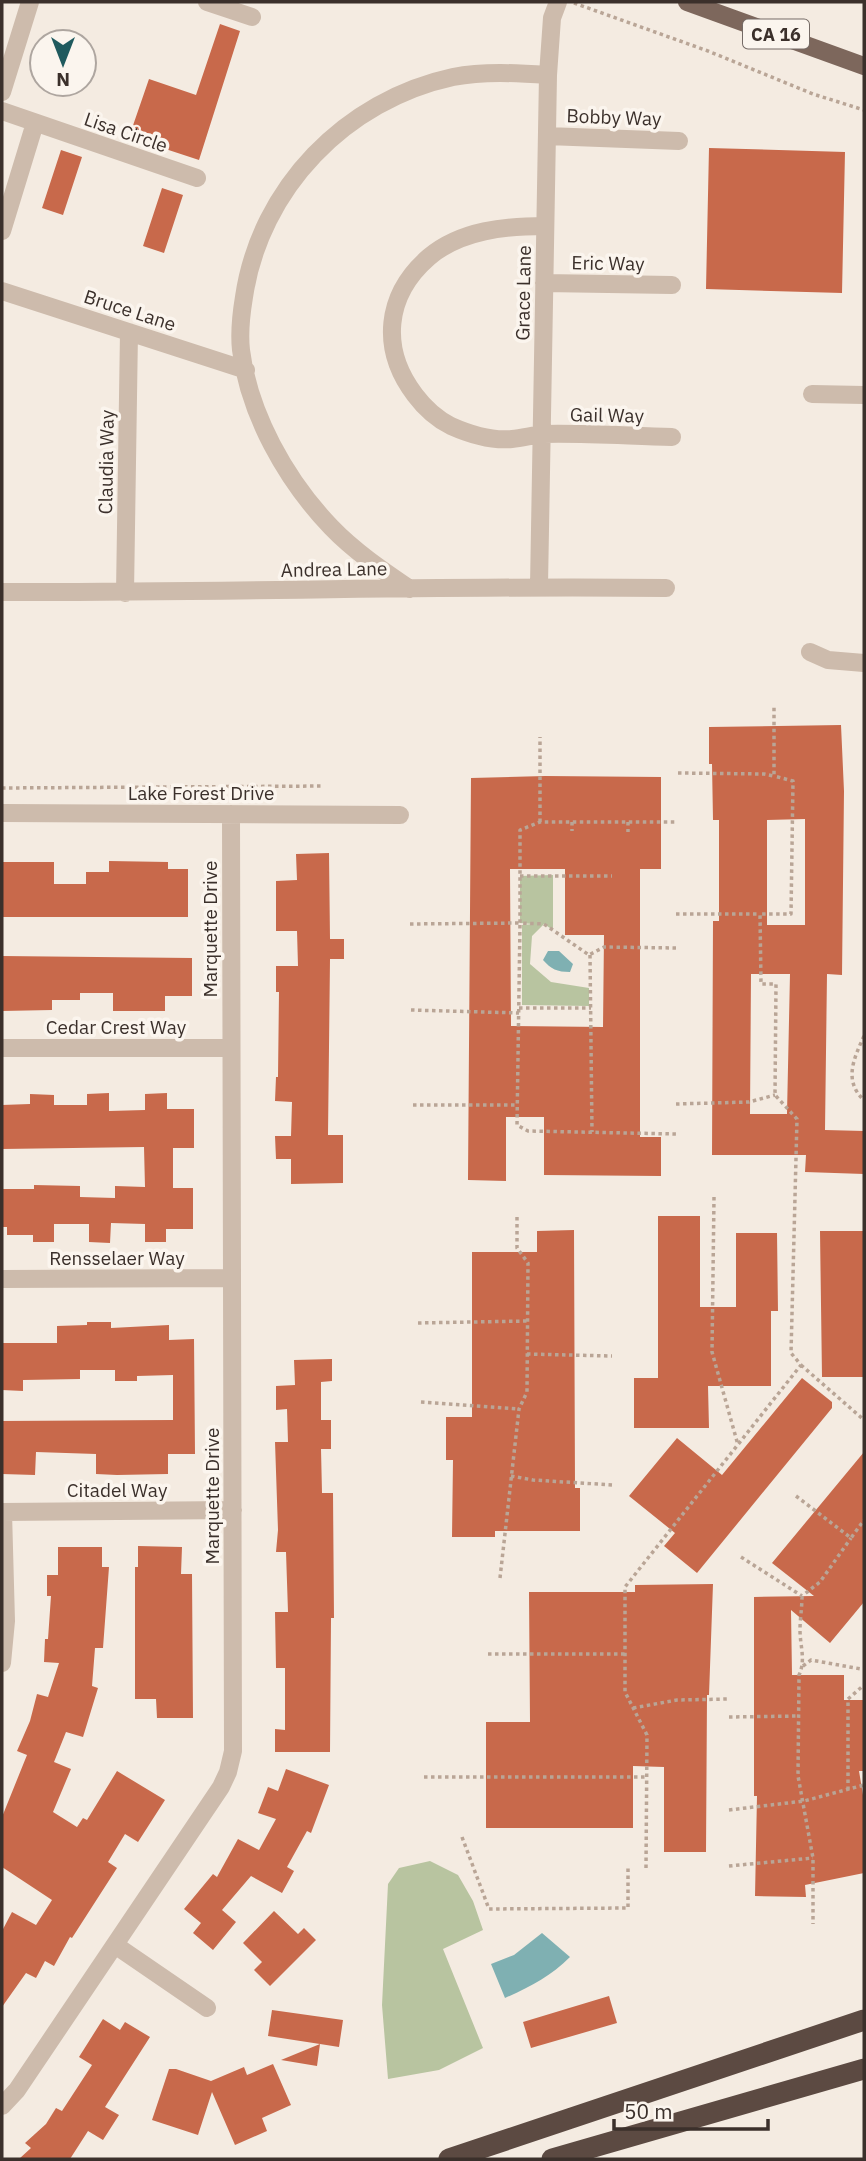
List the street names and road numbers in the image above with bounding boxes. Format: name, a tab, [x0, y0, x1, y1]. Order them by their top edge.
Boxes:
road number: CA 16	[743, 19, 809, 48]
street label: Bobby Way	[566, 103, 663, 131]
street label: Lisa Circle	[81, 107, 171, 157]
street label: Grace Lane	[510, 245, 536, 341]
street label: Eric Way	[571, 250, 645, 276]
street label: Bruce Lane	[81, 284, 179, 336]
street label: Gail Way	[570, 402, 645, 428]
street label: Claudia Way	[93, 409, 119, 514]
street label: Andrea Lane	[280, 556, 388, 582]
street label: Lake Forest Drive	[128, 781, 274, 805]
street label: Marquette Drive	[198, 861, 222, 997]
street label: Cedar Crest Way	[46, 1015, 187, 1039]
street label: Rensselaer Way	[49, 1246, 185, 1270]
street label: Marquette Drive	[200, 1428, 224, 1564]
street label: Citadel Way	[67, 1478, 168, 1502]

